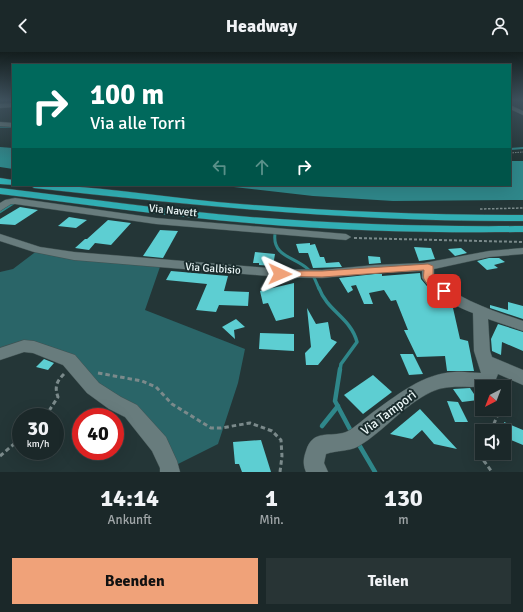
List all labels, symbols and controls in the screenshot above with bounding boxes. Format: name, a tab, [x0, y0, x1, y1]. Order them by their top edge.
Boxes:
icon: back	[12, 15, 34, 37]
text: Headway	[226, 15, 297, 37]
icon: person	[489, 15, 511, 37]
text: 100 m	[90, 78, 164, 112]
icon: right	[24, 80, 76, 132]
text: Via alle Torri	[90, 112, 186, 134]
icon: left	[209, 156, 231, 178]
icon: ahead	[251, 156, 273, 178]
icon: right	[293, 156, 315, 178]
street label: Via Navett	[148, 202, 198, 219]
position arrow	[259, 253, 301, 295]
street label: Via Galbisio	[185, 260, 241, 277]
pin	[427, 274, 461, 308]
icon: arrive	[433, 280, 455, 302]
north arrow	[475, 380, 511, 416]
map controls	[475, 380, 511, 460]
street label: Via Tamporì	[358, 387, 419, 439]
speed limit sign: 40	[72, 408, 124, 460]
text: 30	[27, 416, 49, 441]
button: sound	[475, 424, 511, 460]
text: km/h	[27, 438, 49, 450]
text: 14:14	[100, 483, 159, 513]
text: 1	[265, 483, 278, 513]
text: 130	[384, 483, 423, 513]
text: Ankunft	[108, 512, 152, 528]
text: Min.	[259, 512, 284, 528]
text: m	[398, 512, 409, 528]
button: Beenden	[12, 558, 258, 604]
button: Teilen	[266, 558, 511, 604]

